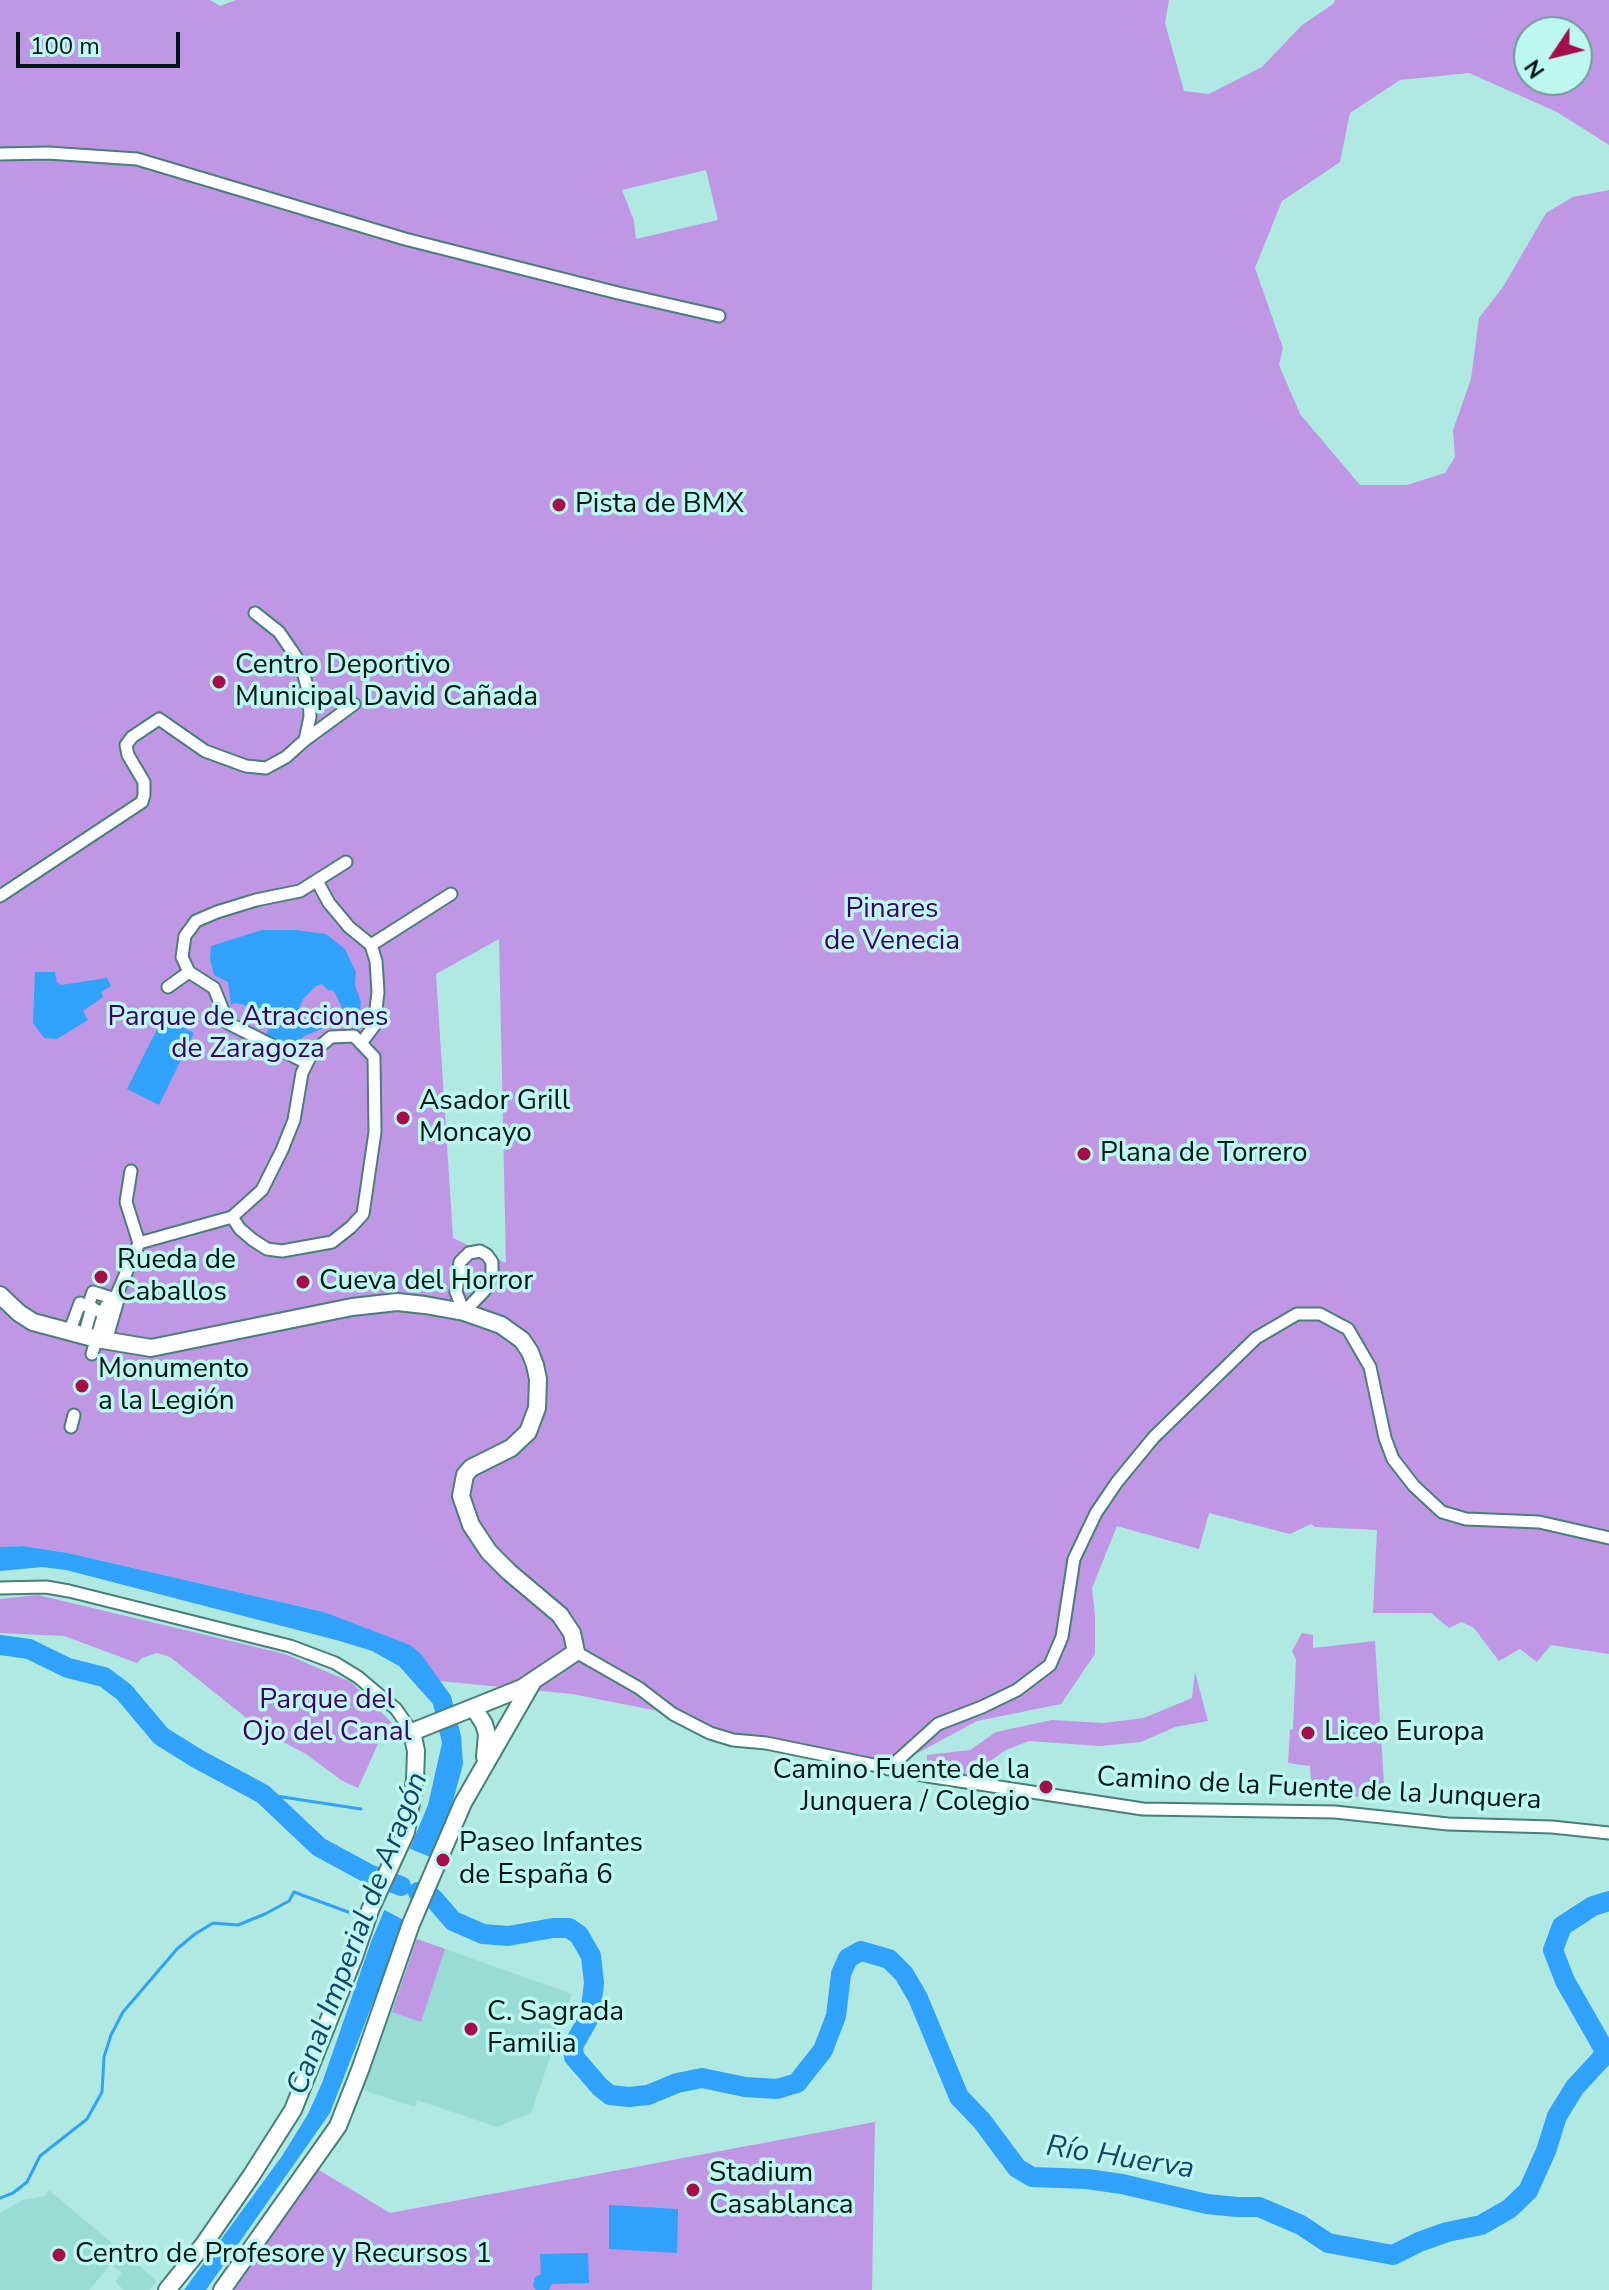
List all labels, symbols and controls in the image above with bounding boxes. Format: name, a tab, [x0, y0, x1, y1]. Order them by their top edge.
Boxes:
scale bar	[20, 16, 184, 66]
north arrow	[1513, 16, 1593, 96]
text: 100 m	[30, 30, 100, 62]
text: N	[1518, 53, 1552, 84]
place label: Pista de BMX	[575, 488, 744, 522]
marker: Pista de BMX	[550, 496, 568, 514]
place label: Centro Deportivo Municipal David Cañada	[235, 649, 538, 715]
marker: Centro Deportivo Municipal David Cañada	[210, 673, 228, 691]
park label: Pinares de Venecia	[824, 893, 960, 959]
park label: Parque de Atracciones de Zaragoza	[108, 1001, 388, 1067]
place label: Asador Grill Moncayo	[419, 1085, 570, 1151]
marker: Asador Grill Moncayo	[394, 1109, 412, 1127]
place label: Plana de Torrero	[1100, 1137, 1308, 1171]
marker: Plana de Torrero	[1075, 1145, 1093, 1163]
place label: Rueda de Caballos	[117, 1244, 236, 1310]
place label: Cueva del Horror	[319, 1265, 533, 1299]
marker: Rueda de Caballos	[92, 1268, 110, 1286]
marker: Cueva del Horror	[294, 1273, 312, 1291]
place label: Monumento a la Legión	[98, 1353, 249, 1419]
marker: Monumento a la Legión	[73, 1377, 91, 1395]
park label: Parque del Ojo del Canal	[242, 1684, 412, 1750]
place label: Liceo Europa	[1324, 1716, 1485, 1750]
marker: Liceo Europa	[1299, 1724, 1317, 1742]
place label: Camino Fuente de la Junquera / Colegio	[773, 1754, 1030, 1820]
street label: Camino de la Fuente de la Junquera	[1096, 1762, 1542, 1818]
water label: Canal Imperial de Aragón	[281, 1767, 437, 2101]
marker: Camino Fuente de la Junquera / Colegio	[1037, 1778, 1055, 1796]
place label: Paseo Infantes de España 6	[459, 1827, 643, 1893]
marker: Paseo Infantes de España 6	[434, 1851, 452, 1869]
place label: C. Sagrada Familia	[487, 1996, 624, 2062]
marker: C. Sagrada Familia	[462, 2020, 480, 2038]
water label: Río Huerva	[1043, 2130, 1197, 2188]
place label: Stadium Casablanca	[709, 2157, 854, 2223]
marker: Stadium Casablanca	[684, 2181, 702, 2199]
place label: Centro de Profesore y Recursos 1	[75, 2238, 492, 2272]
marker: Centro de Profesore y Recursos 1	[50, 2246, 68, 2264]

